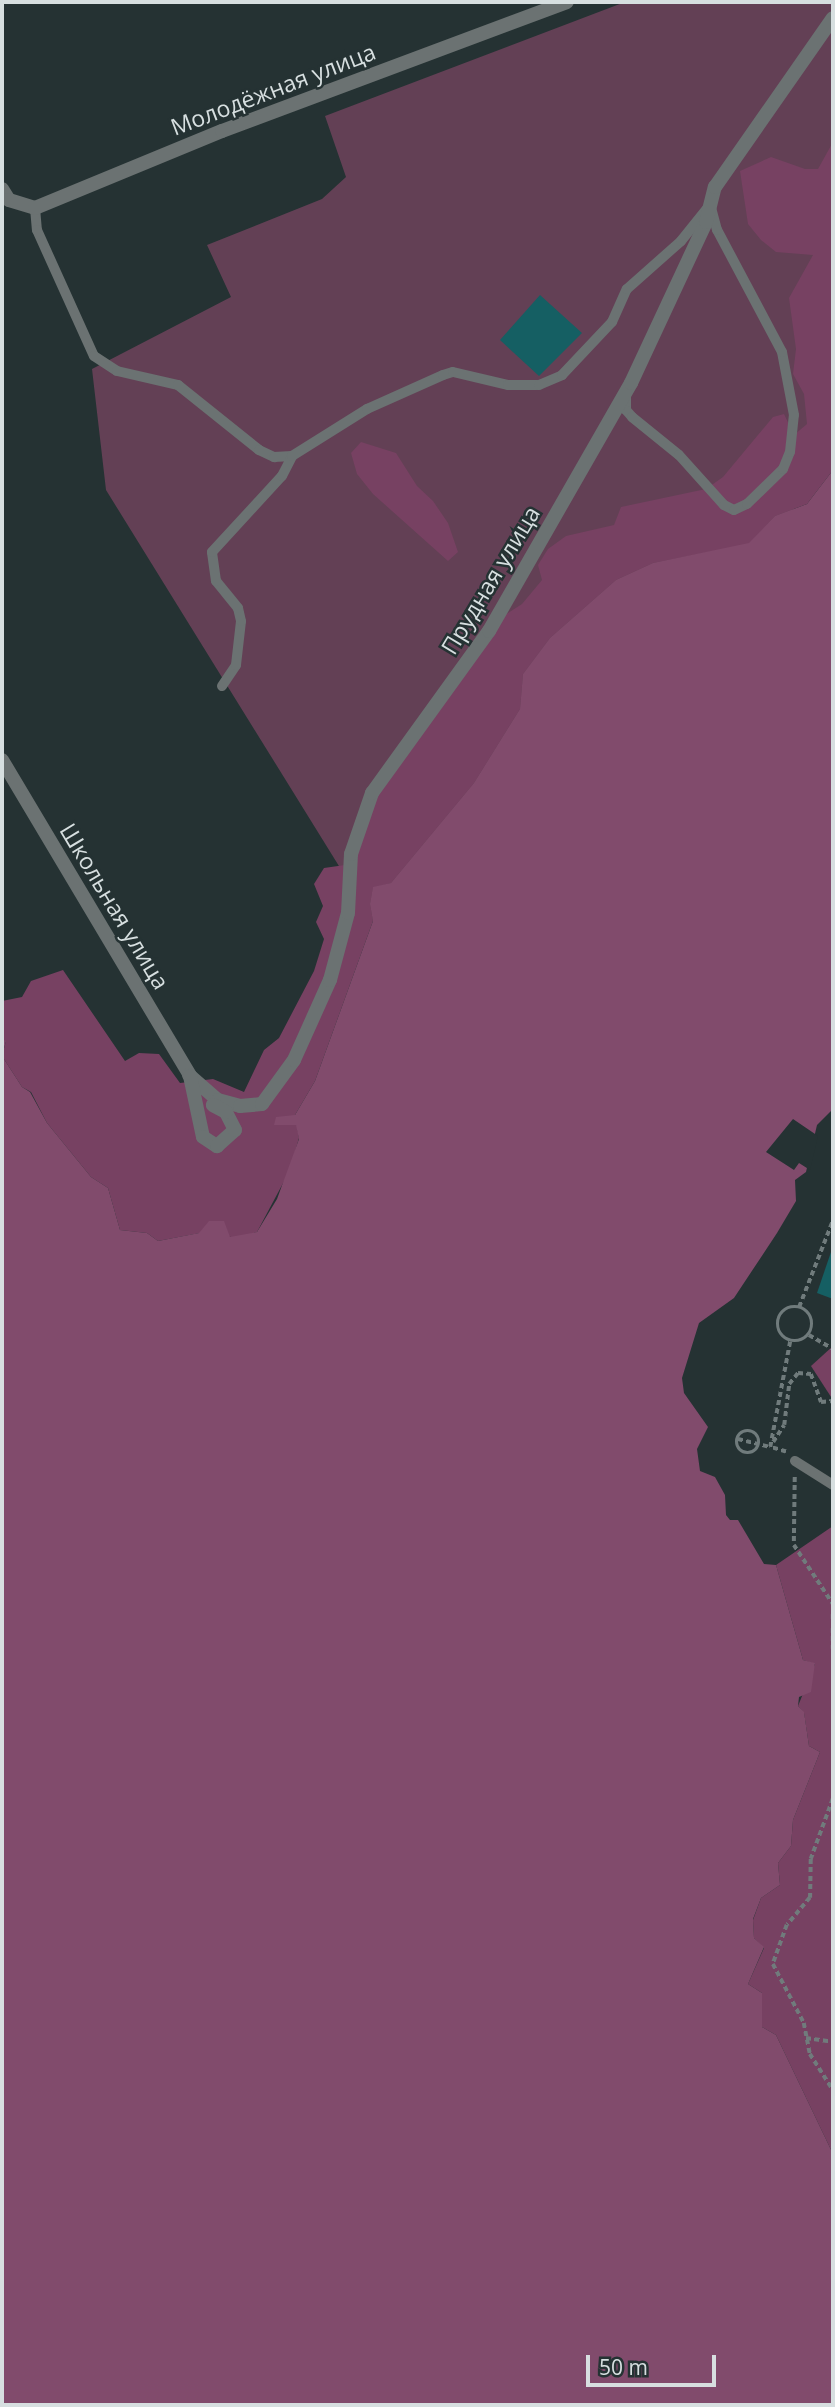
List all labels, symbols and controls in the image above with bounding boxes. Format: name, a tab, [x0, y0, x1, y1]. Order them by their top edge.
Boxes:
street label: Молодёжная улица	[167, 37, 379, 141]
street label: Прудная улица	[435, 501, 545, 659]
street label: Школьная улица	[55, 818, 175, 994]
scale bar	[590, 2340, 720, 2384]
text: 50 m	[599, 2353, 648, 2381]

